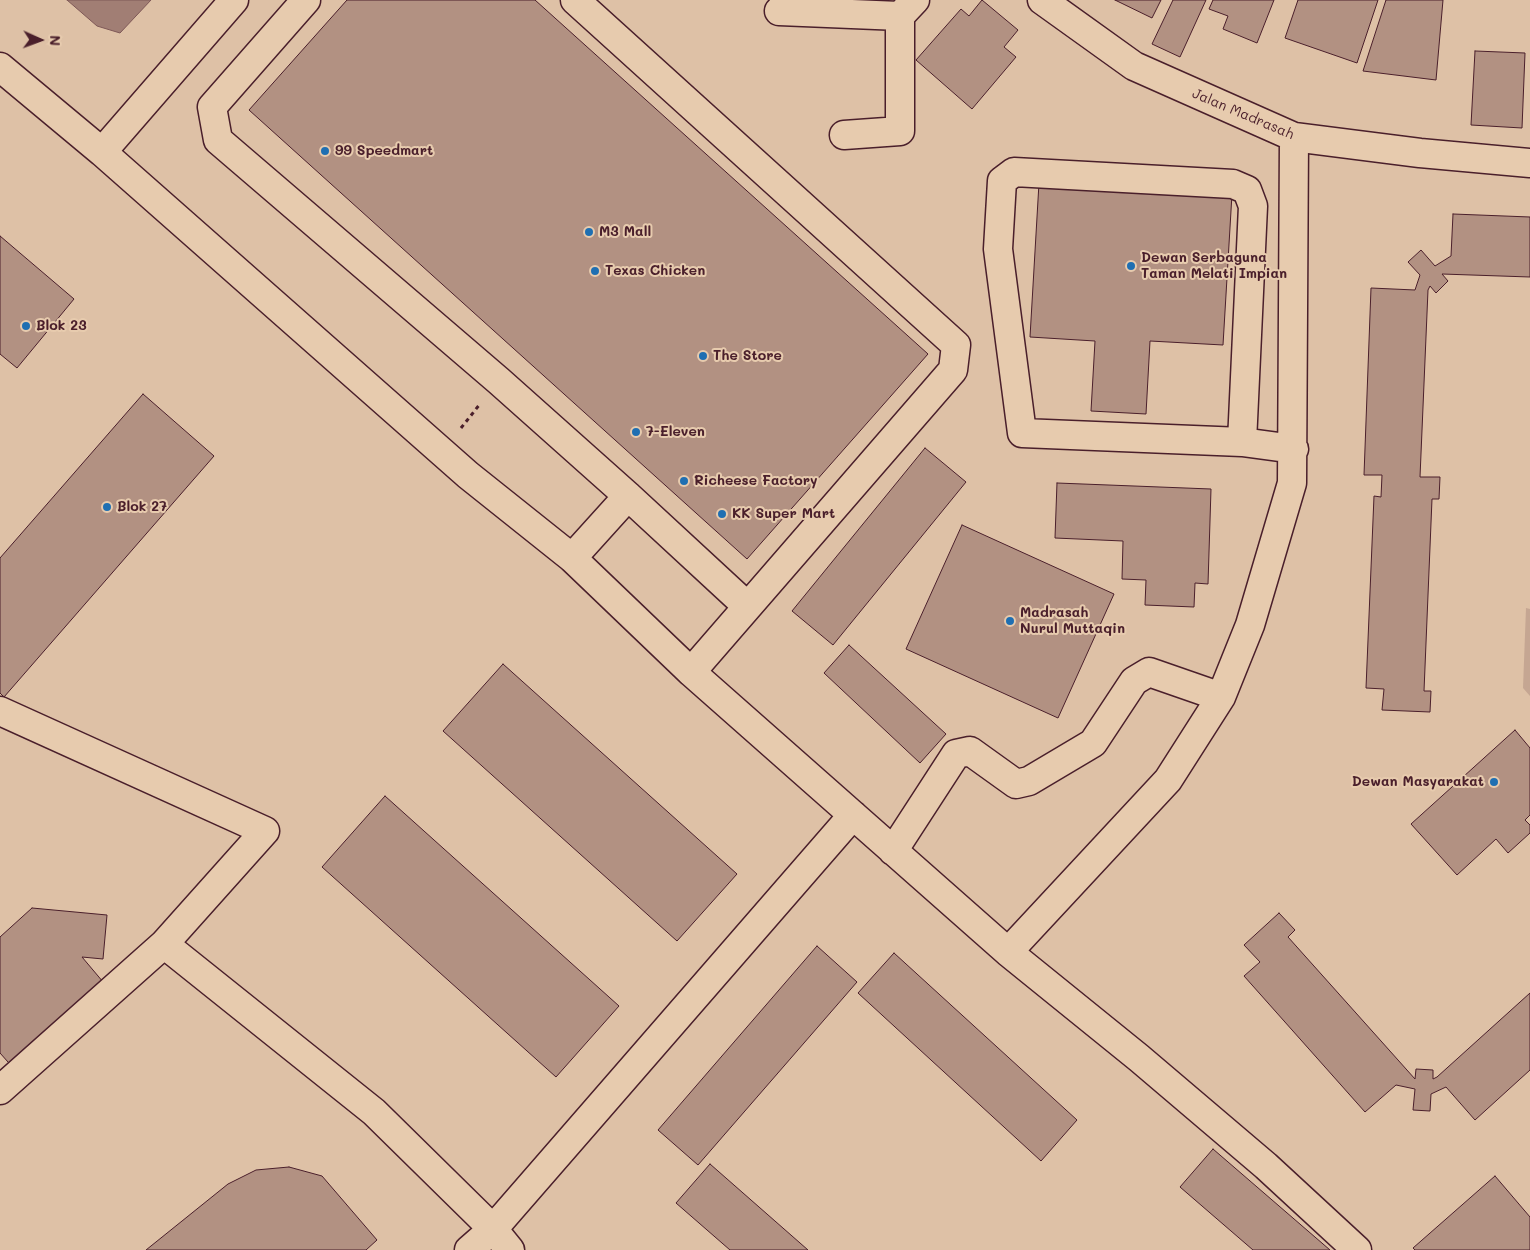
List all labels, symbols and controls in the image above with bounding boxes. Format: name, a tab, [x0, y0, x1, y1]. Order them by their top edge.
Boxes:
north arrow	[15, 15, 65, 65]
text: N	[46, 35, 65, 46]
street label: Jalan Madrasah	[1190, 85, 1296, 143]
place label: 99 Speedmart	[335, 143, 433, 159]
marker: 99 Speedmart	[319, 145, 331, 157]
place label: M3 Mall	[599, 224, 651, 240]
marker: M3 Mall	[583, 226, 595, 238]
place label: Dewan Serbaguna Taman Melati Impian	[1141, 250, 1287, 282]
marker: Dewan Serbaguna Taman Melati Impian	[1125, 260, 1137, 272]
place label: Texas Chicken	[605, 263, 705, 279]
marker: Texas Chicken	[589, 265, 601, 277]
place label: Blok 23	[36, 318, 87, 334]
marker: Blok 23	[20, 320, 32, 332]
place label: The Store	[713, 348, 782, 364]
marker: The Store	[697, 350, 709, 362]
place label: 7-Eleven	[646, 424, 705, 440]
marker: 7-Eleven	[630, 426, 642, 438]
place label: Richeese Factory	[694, 473, 818, 489]
marker: Richeese Factory	[678, 475, 690, 487]
place label: Blok 27	[117, 499, 167, 515]
marker: Blok 27	[101, 501, 113, 513]
place label: KK Super Mart	[732, 506, 835, 522]
marker: KK Super Mart	[716, 508, 728, 520]
place label: Madrasah Nurul Muttaqin	[1020, 605, 1125, 638]
marker: Madrasah Nurul Muttaqin	[1004, 615, 1016, 627]
place label: Dewan Masyarakat	[1352, 774, 1484, 790]
marker: Dewan Masyarakat	[1488, 776, 1500, 788]

